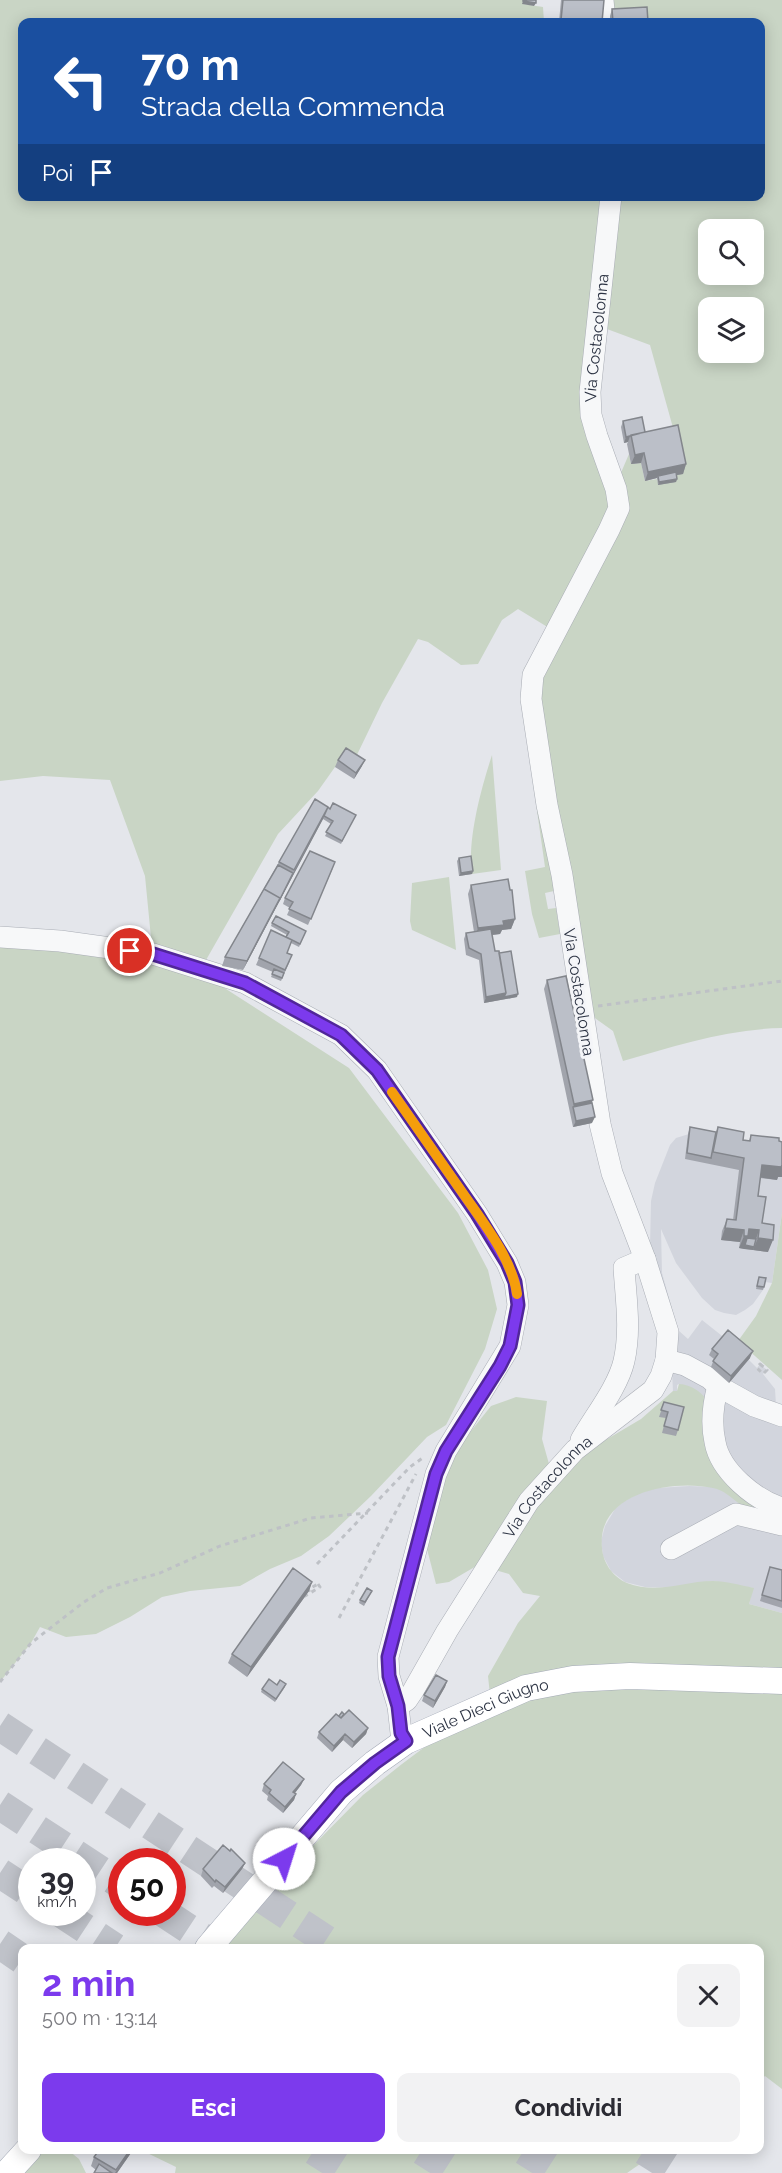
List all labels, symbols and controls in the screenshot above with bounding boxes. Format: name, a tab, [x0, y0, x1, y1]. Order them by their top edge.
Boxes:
text: 70 m	[141, 41, 240, 90]
icon: left	[42, 42, 120, 120]
text: Strada della Commenda	[141, 91, 445, 122]
icon: arrive	[85, 156, 118, 189]
text: Poi	[42, 160, 73, 186]
map controls	[698, 219, 764, 363]
button: search	[698, 219, 764, 285]
street label: Via Costacolonna	[580, 273, 612, 402]
button: layers	[698, 297, 764, 363]
pin	[104, 925, 155, 976]
street label: Via Costacolonna	[560, 927, 598, 1057]
icon: arrive	[113, 934, 146, 967]
street label: Via Costacolonna	[499, 1431, 596, 1541]
street label: Viale Dieci Giugno	[419, 1674, 550, 1742]
position arrow	[252, 1827, 316, 1891]
speed limit sign: 50	[108, 1848, 186, 1926]
text: 39	[40, 1862, 74, 1897]
text: km/h	[37, 1893, 77, 1911]
text: 2 min	[42, 1962, 135, 2004]
button: close	[677, 1964, 740, 2027]
text: 500 m · 13:14	[42, 2006, 157, 2030]
button: Esci	[42, 2073, 385, 2142]
button: Condividi	[397, 2073, 740, 2142]

